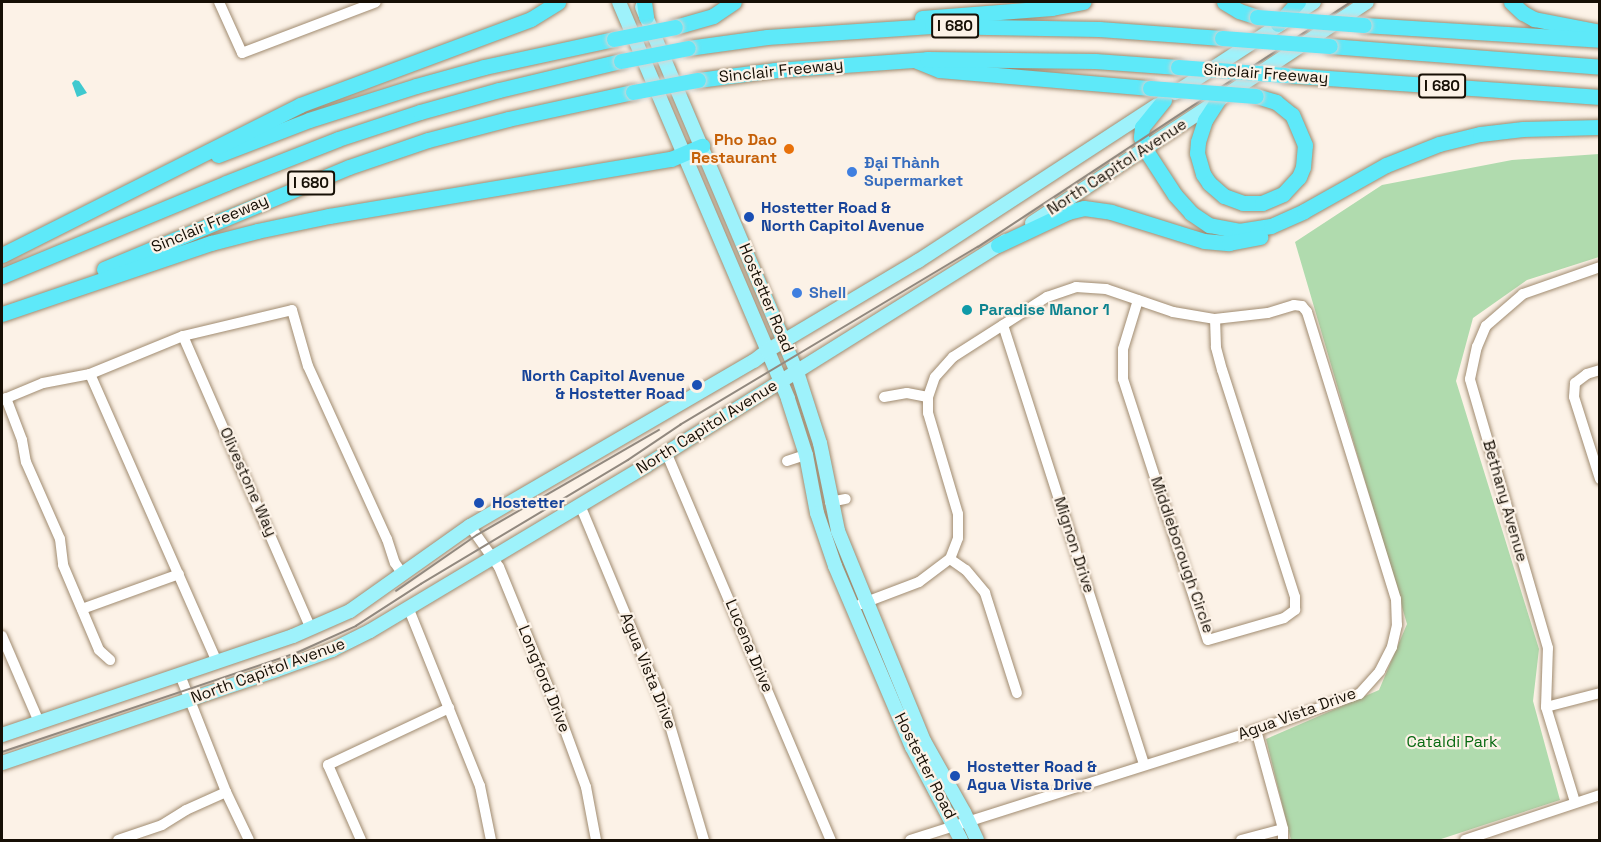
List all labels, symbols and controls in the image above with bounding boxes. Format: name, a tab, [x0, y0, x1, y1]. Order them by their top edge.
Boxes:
road number: I 680	[931, 14, 979, 38]
street label: Sinclair Freeway	[718, 55, 844, 87]
street label: Sinclair Freeway	[1203, 60, 1329, 88]
road number: I 680	[1418, 74, 1466, 98]
street label: North Capitol Avenue	[1043, 115, 1191, 219]
place label: Pho Dao Restaurant	[691, 130, 777, 168]
marker: Pho Dao Restaurant	[782, 142, 796, 156]
place label: Đại Thành Supermarket	[864, 153, 963, 191]
marker: Đại Thành Supermarket	[845, 165, 859, 179]
road number: I 680	[287, 171, 335, 195]
street label: Sinclair Freeway	[149, 191, 271, 257]
place label: Hostetter Road & North Capitol Avenue	[761, 198, 925, 236]
marker: Hostetter Road & North Capitol Avenue	[742, 210, 756, 224]
street label: Hostetter Road	[734, 241, 798, 355]
place label: Shell	[809, 283, 846, 303]
marker: Shell	[790, 286, 804, 300]
place label: Paradise Manor 1	[979, 300, 1110, 320]
marker: Paradise Manor 1	[960, 303, 974, 317]
place label: North Capitol Avenue & Hostetter Road	[521, 366, 685, 404]
street label: North Capitol Avenue	[633, 376, 781, 478]
marker: North Capitol Avenue & Hostetter Road	[690, 378, 704, 392]
street label: Olivestone Way	[215, 424, 281, 540]
street label: Bethany Avenue	[1478, 438, 1532, 564]
street label: Middleborough Circle	[1146, 474, 1218, 636]
place label: Hostetter	[492, 493, 565, 513]
marker: Hostetter	[470, 494, 488, 512]
street label: Mignon Drive	[1049, 494, 1099, 596]
street label: Lucena Drive	[721, 597, 777, 695]
street label: Agua Vista Drive	[616, 610, 680, 732]
street label: Longford Drive	[514, 623, 574, 735]
street label: North Capitol Avenue	[188, 634, 348, 708]
street label: Agua Vista Drive	[1235, 684, 1359, 744]
street label: Hostetter Road	[890, 710, 960, 822]
park label: Cataldi Park	[1406, 732, 1498, 752]
place label: Hostetter Road & Agua Vista Drive	[967, 757, 1097, 795]
marker: Hostetter Road & Agua Vista Drive	[948, 769, 962, 783]

